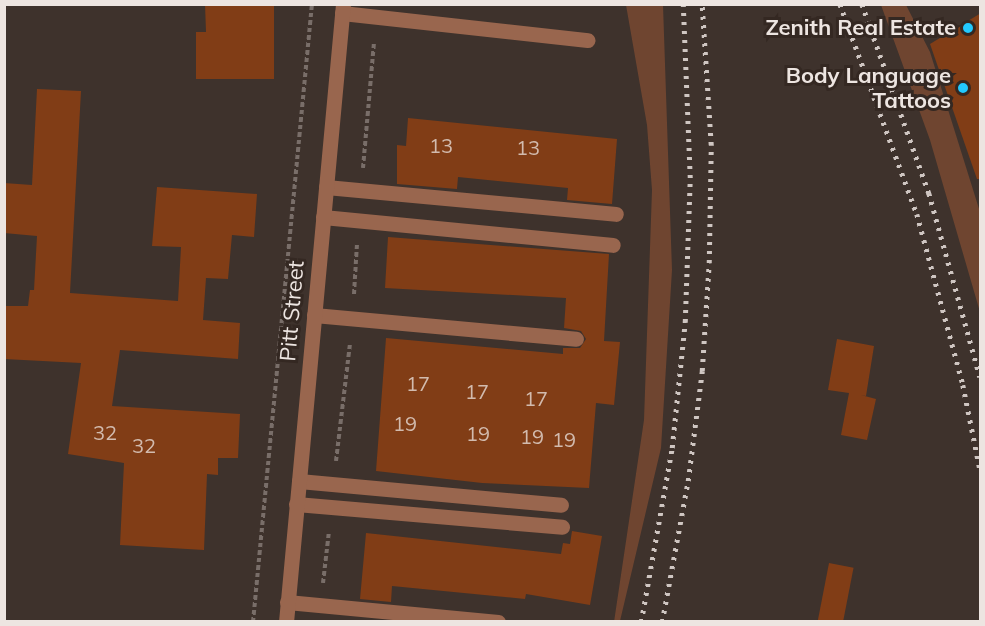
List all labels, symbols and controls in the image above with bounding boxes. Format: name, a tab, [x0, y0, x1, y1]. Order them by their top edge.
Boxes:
place label: Zenith Real Estate	[765, 15, 956, 41]
marker: Zenith Real Estate	[961, 21, 975, 35]
place label: Body Language Tattoos	[786, 62, 951, 113]
marker: Body Language Tattoos	[956, 81, 970, 95]
house number: 13	[429, 133, 453, 157]
house number: 13	[516, 135, 540, 159]
street label: Pitt Street	[274, 259, 310, 363]
house number: 17	[406, 371, 430, 395]
house number: 17	[465, 379, 489, 403]
house number: 17	[524, 386, 548, 410]
house number: 19	[393, 411, 417, 435]
house number: 32	[93, 420, 117, 444]
house number: 19	[466, 421, 490, 445]
house number: 19	[520, 424, 544, 448]
house number: 19	[552, 427, 576, 451]
house number: 32	[132, 433, 156, 457]

